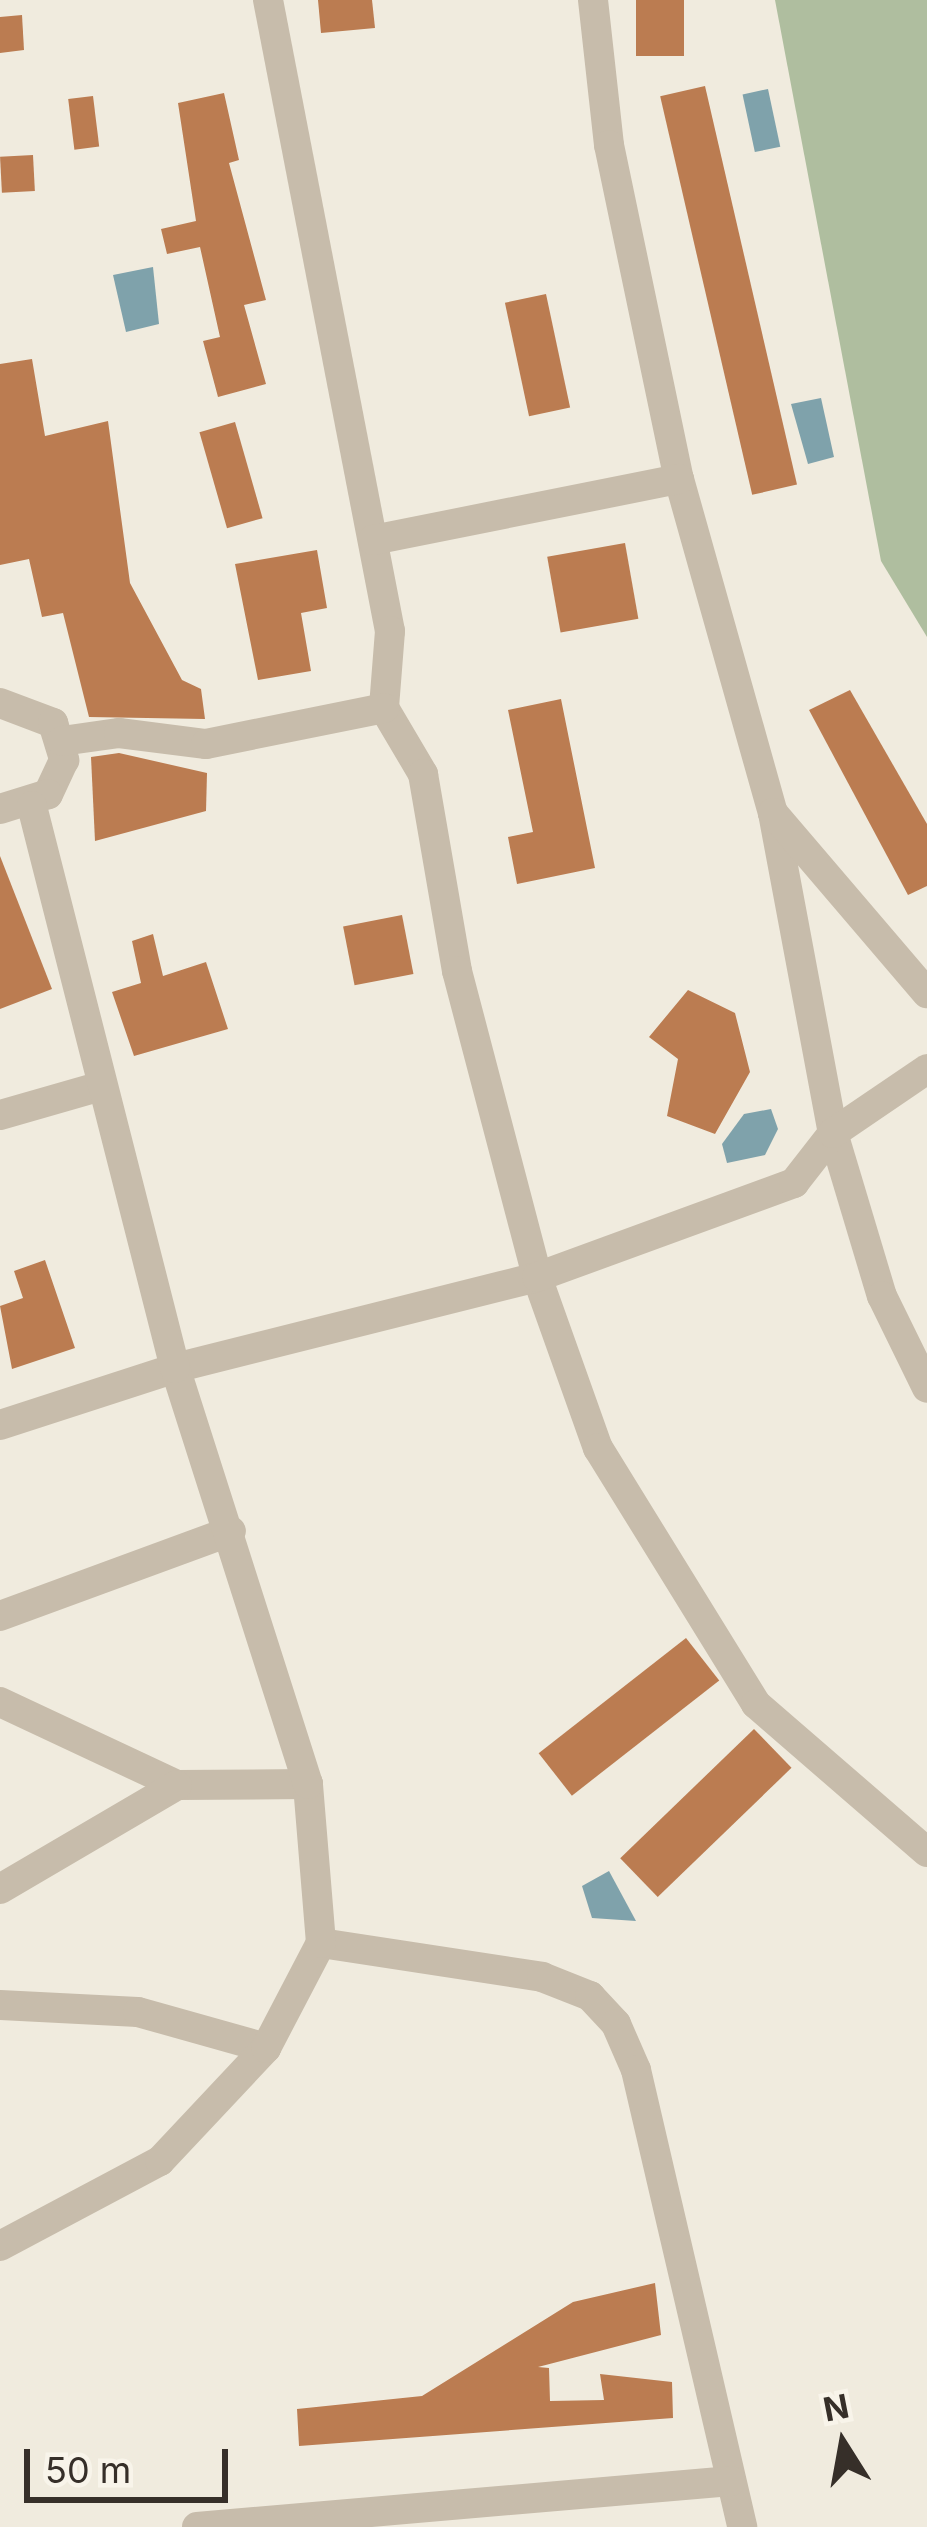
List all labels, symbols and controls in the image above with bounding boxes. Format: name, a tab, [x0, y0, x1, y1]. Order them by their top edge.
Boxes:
north arrow	[783, 2383, 903, 2503]
text: N	[820, 2386, 852, 2430]
scale bar	[30, 2425, 234, 2499]
text: 50 m	[45, 2448, 131, 2492]

